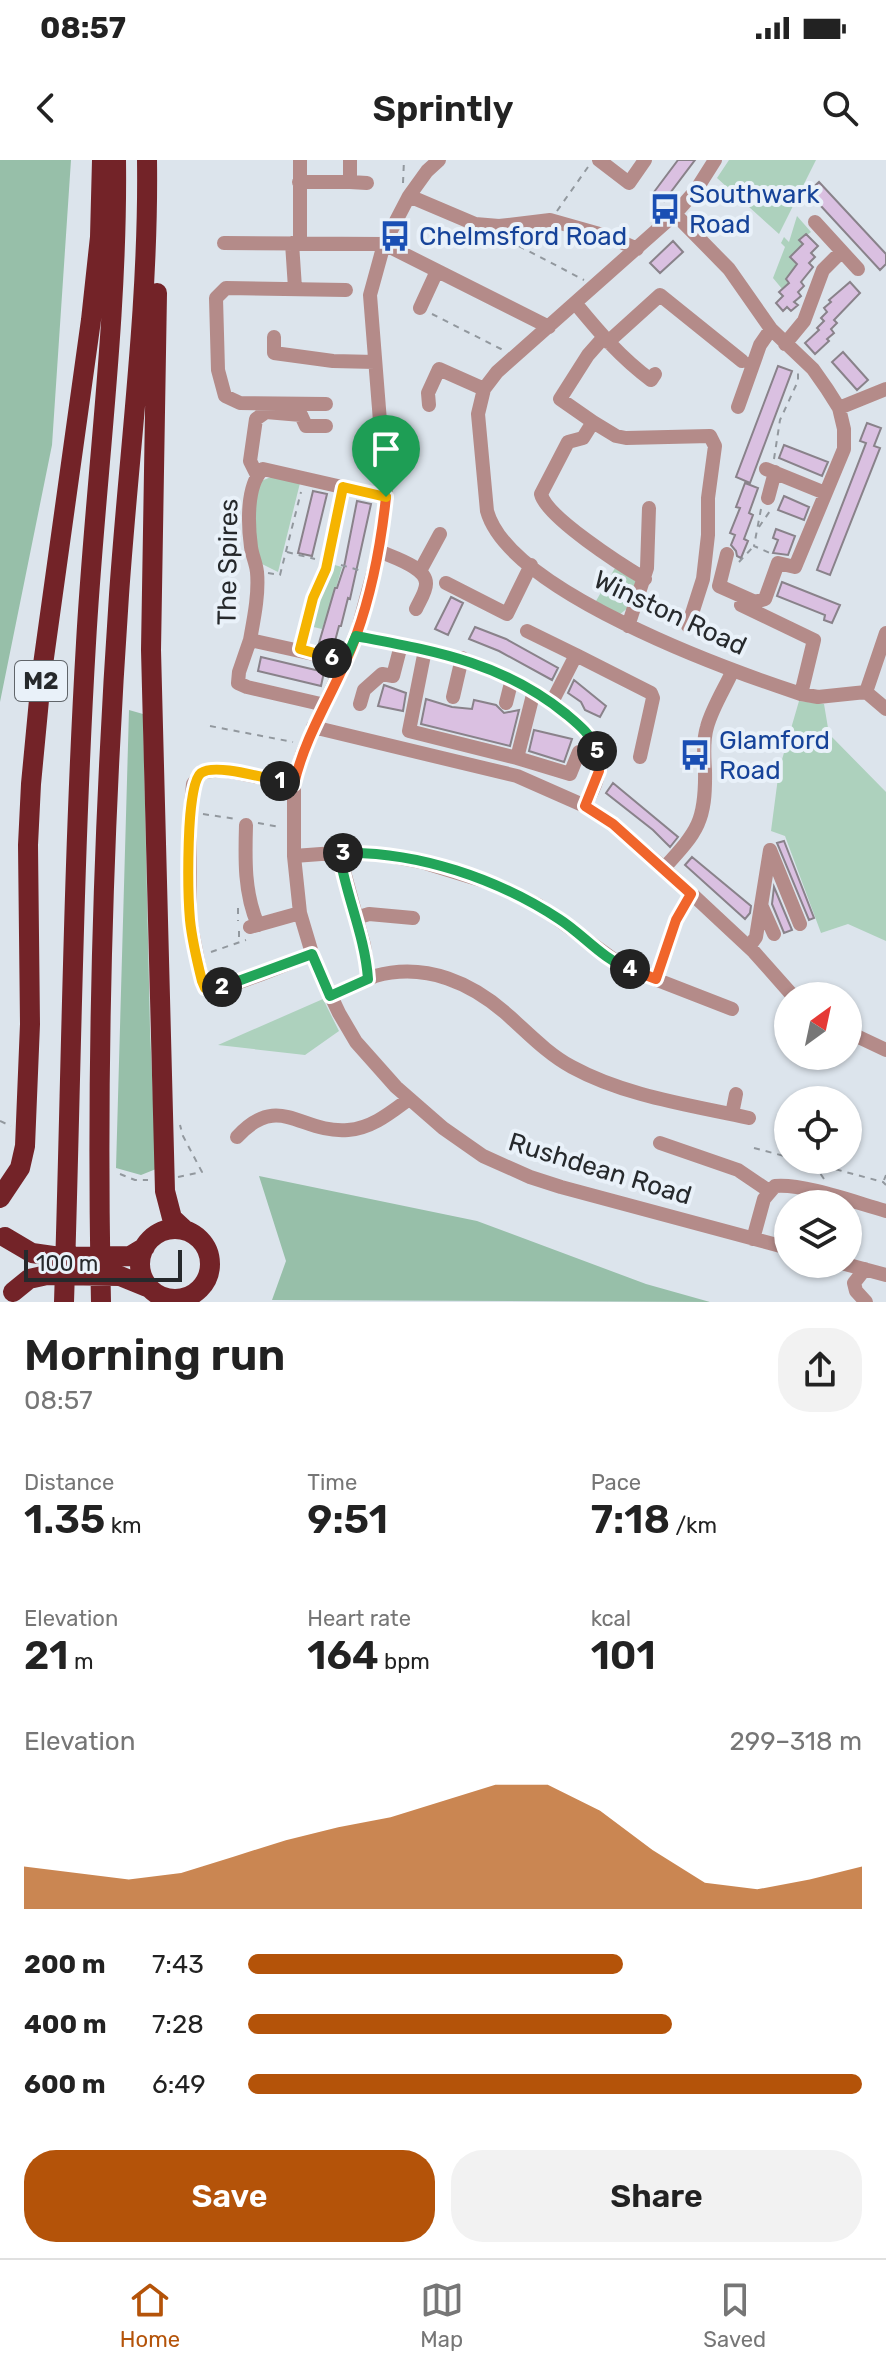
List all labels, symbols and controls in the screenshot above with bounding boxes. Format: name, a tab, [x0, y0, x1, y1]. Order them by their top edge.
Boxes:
text: 08:57	[40, 10, 126, 46]
icon: back	[24, 86, 68, 130]
icon: search	[818, 86, 862, 130]
text: Sprintly	[372, 87, 514, 130]
place label: Southwark Road	[689, 179, 820, 240]
bus stop icon: Southwark Road	[648, 192, 682, 226]
bus stop icon: Chelmsford Road	[378, 219, 412, 253]
place label: Chelmsford Road	[419, 221, 627, 252]
pin	[352, 415, 420, 497]
icon: arrive	[364, 427, 408, 471]
street label: The Spires	[211, 498, 245, 626]
street label: Winston Road	[589, 564, 751, 662]
pin: 6	[312, 638, 352, 678]
text: 6	[325, 644, 339, 671]
road number: M2	[15, 661, 67, 701]
place label: Glamford Road	[719, 725, 830, 786]
pin: 5	[577, 731, 617, 771]
text: 5	[590, 737, 604, 764]
bus stop icon: Glamford Road	[678, 738, 712, 772]
pin: 1	[260, 761, 300, 801]
text: 1	[275, 767, 285, 794]
pin: 3	[323, 833, 363, 873]
text: 3	[336, 839, 350, 866]
pin: 4	[610, 949, 650, 989]
text: 4	[622, 955, 638, 982]
pin: 2	[202, 967, 242, 1007]
text: 2	[215, 973, 229, 1000]
north arrow	[774, 982, 862, 1070]
map controls	[774, 982, 862, 1278]
button: locate	[774, 1086, 862, 1174]
street label: Rushdean Road	[505, 1126, 695, 1212]
button: layers	[774, 1190, 862, 1278]
scale bar	[24, 1246, 182, 1282]
text: 100 m	[36, 1250, 98, 1277]
button: share	[778, 1328, 862, 1412]
text: Morning run	[24, 1329, 285, 1381]
text: 08:57	[24, 1385, 92, 1416]
text: Distance	[24, 1469, 114, 1496]
text: Time	[307, 1469, 357, 1496]
text: Pace	[591, 1469, 641, 1496]
text: 1.35	[24, 1496, 105, 1543]
text: 9:51	[307, 1496, 388, 1543]
text: 7:18	[591, 1496, 670, 1543]
text: km	[105, 1512, 142, 1539]
text: /km	[670, 1512, 717, 1539]
text: Elevation	[24, 1605, 118, 1632]
text: Heart rate	[307, 1605, 411, 1632]
text: kcal	[591, 1605, 631, 1632]
text: 21	[24, 1632, 69, 1679]
text: 164	[307, 1632, 379, 1679]
text: 101	[591, 1632, 656, 1679]
text: m	[69, 1648, 93, 1675]
text: bpm	[379, 1648, 430, 1675]
text: Elevation	[24, 1726, 135, 1757]
text: 299–318 m	[730, 1726, 862, 1757]
text: 200 m	[24, 1949, 106, 1980]
text: 7:43	[152, 1949, 204, 1980]
text: 400 m	[24, 2009, 106, 2040]
text: 7:28	[152, 2009, 204, 2040]
text: 600 m	[24, 2069, 106, 2100]
text: 6:49	[152, 2069, 206, 2100]
button: Save	[24, 2150, 435, 2242]
button: Share	[451, 2150, 862, 2242]
tab: Home	[120, 2278, 180, 2353]
tab: Map	[420, 2278, 464, 2353]
tab: Saved	[703, 2278, 766, 2353]

